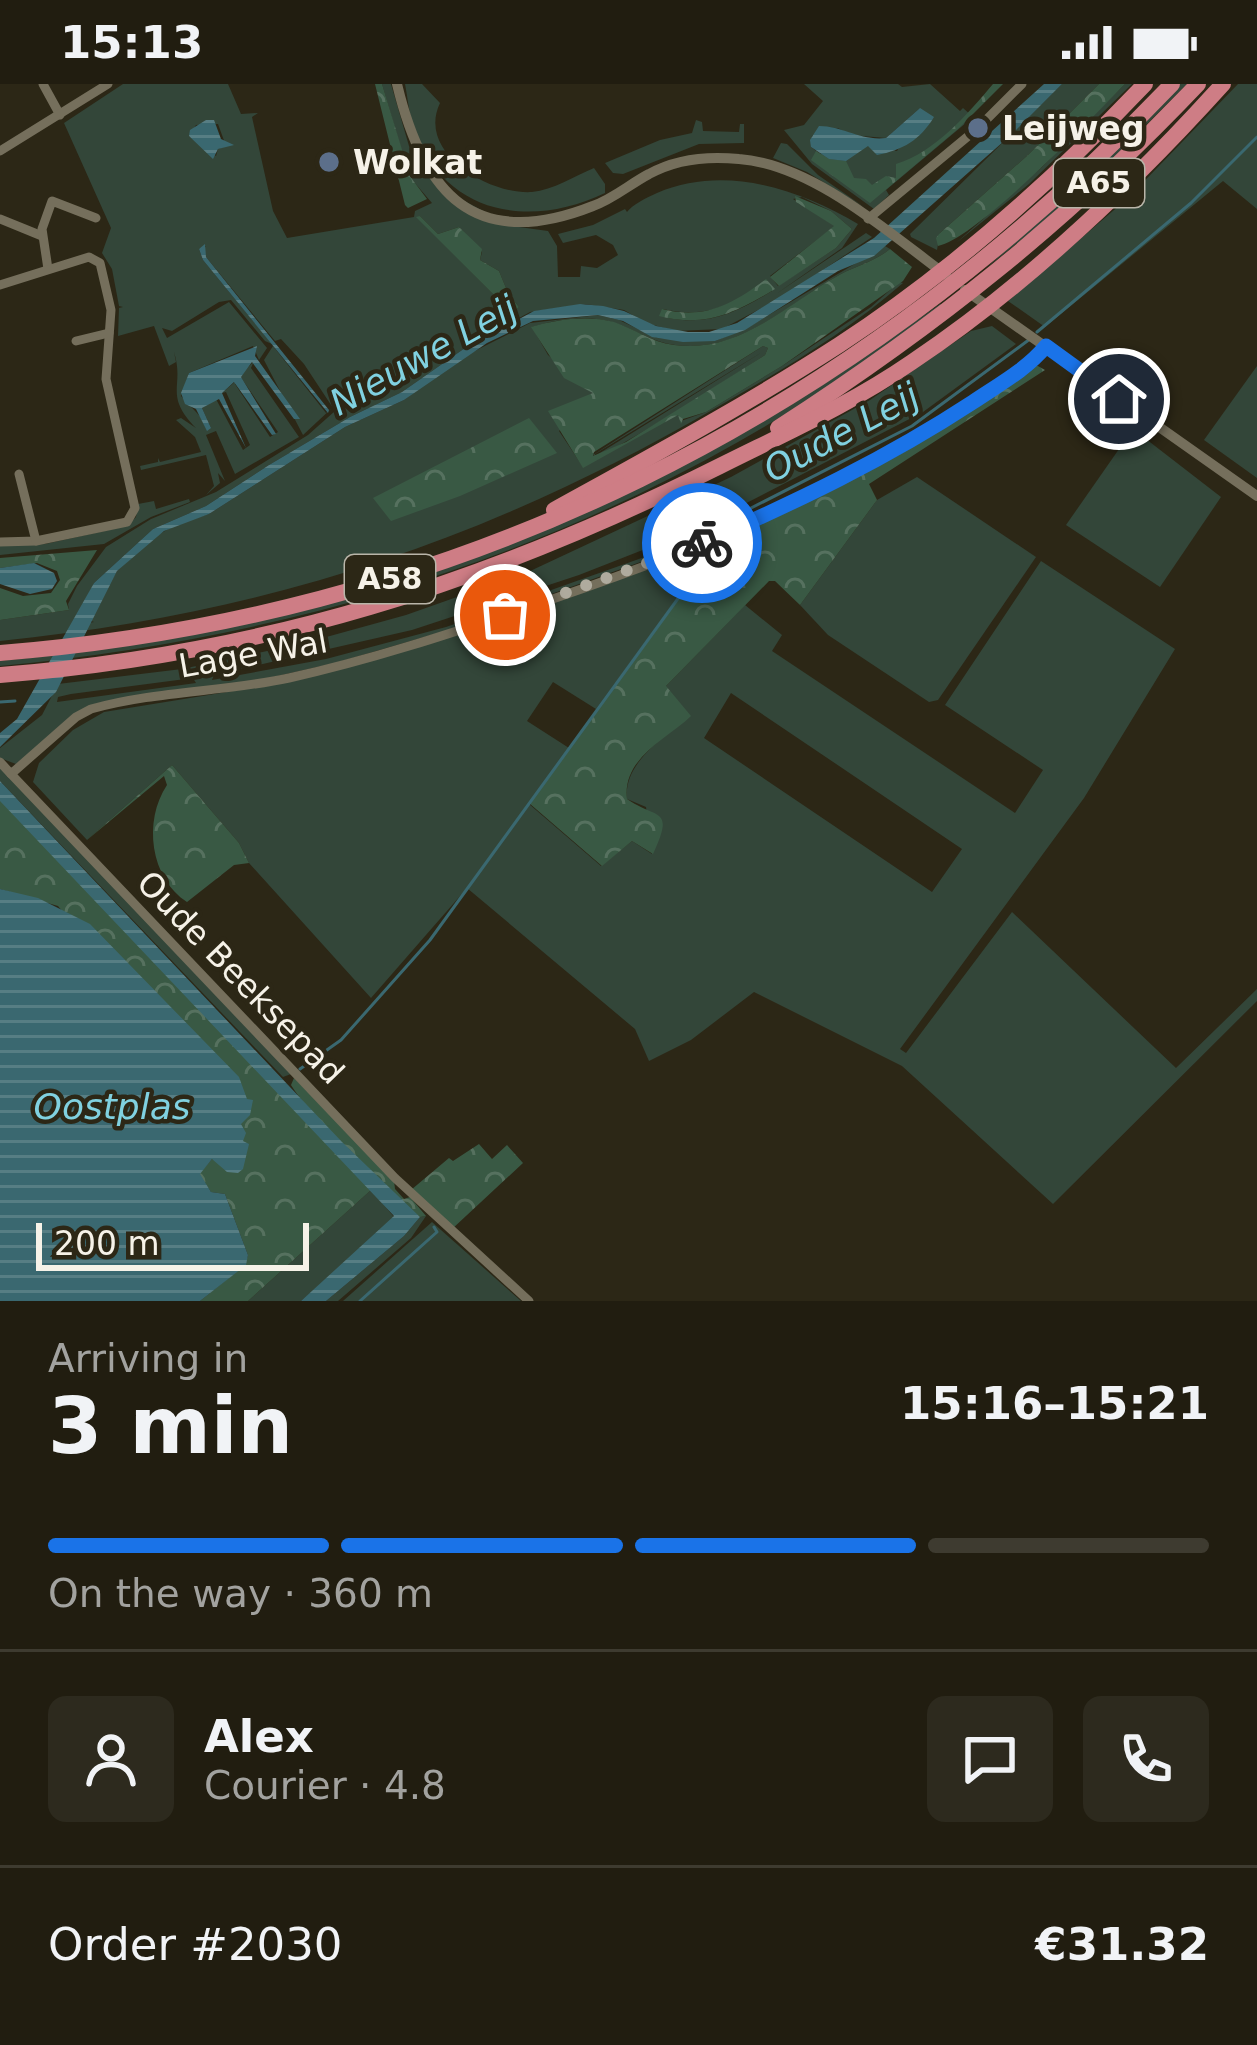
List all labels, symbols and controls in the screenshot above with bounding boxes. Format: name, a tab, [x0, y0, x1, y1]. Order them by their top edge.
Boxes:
text: 15:13	[60, 16, 203, 69]
place label: Leijweg	[1002, 109, 1145, 148]
marker: Leijweg	[965, 115, 991, 141]
place label: Wolkat	[353, 143, 482, 182]
marker: Wolkat	[316, 149, 342, 175]
road number: A65	[1054, 159, 1144, 207]
water label: Nieuwe Leij	[323, 287, 524, 424]
pin	[1068, 348, 1170, 450]
icon: home	[1086, 366, 1152, 432]
water label: Oude Leij	[757, 374, 926, 490]
courier	[642, 483, 762, 603]
icon: bike	[669, 510, 735, 576]
road number: A58	[345, 555, 435, 603]
pin	[454, 564, 556, 666]
icon: bag	[472, 582, 538, 648]
street label: Lage Wal	[176, 621, 330, 686]
street label: Oude Beeksepad	[129, 863, 352, 1092]
water label: Oostplas	[34, 1086, 190, 1127]
scale bar	[36, 1217, 309, 1270]
text: 200 m	[54, 1224, 160, 1263]
text: Arriving in	[48, 1336, 248, 1381]
text: 15:16–15:21	[900, 1377, 1209, 1430]
text: 3 min	[48, 1381, 293, 1471]
text: On the way · 360 m	[48, 1571, 433, 1616]
button: person	[48, 1696, 174, 1822]
button: chat	[927, 1696, 1053, 1822]
button: phone	[1083, 1696, 1209, 1822]
text: Alex	[204, 1710, 314, 1763]
text: Courier · 4.8	[204, 1763, 446, 1808]
text: Order #2030	[48, 1918, 342, 1971]
text: €31.32	[1035, 1918, 1209, 1971]

